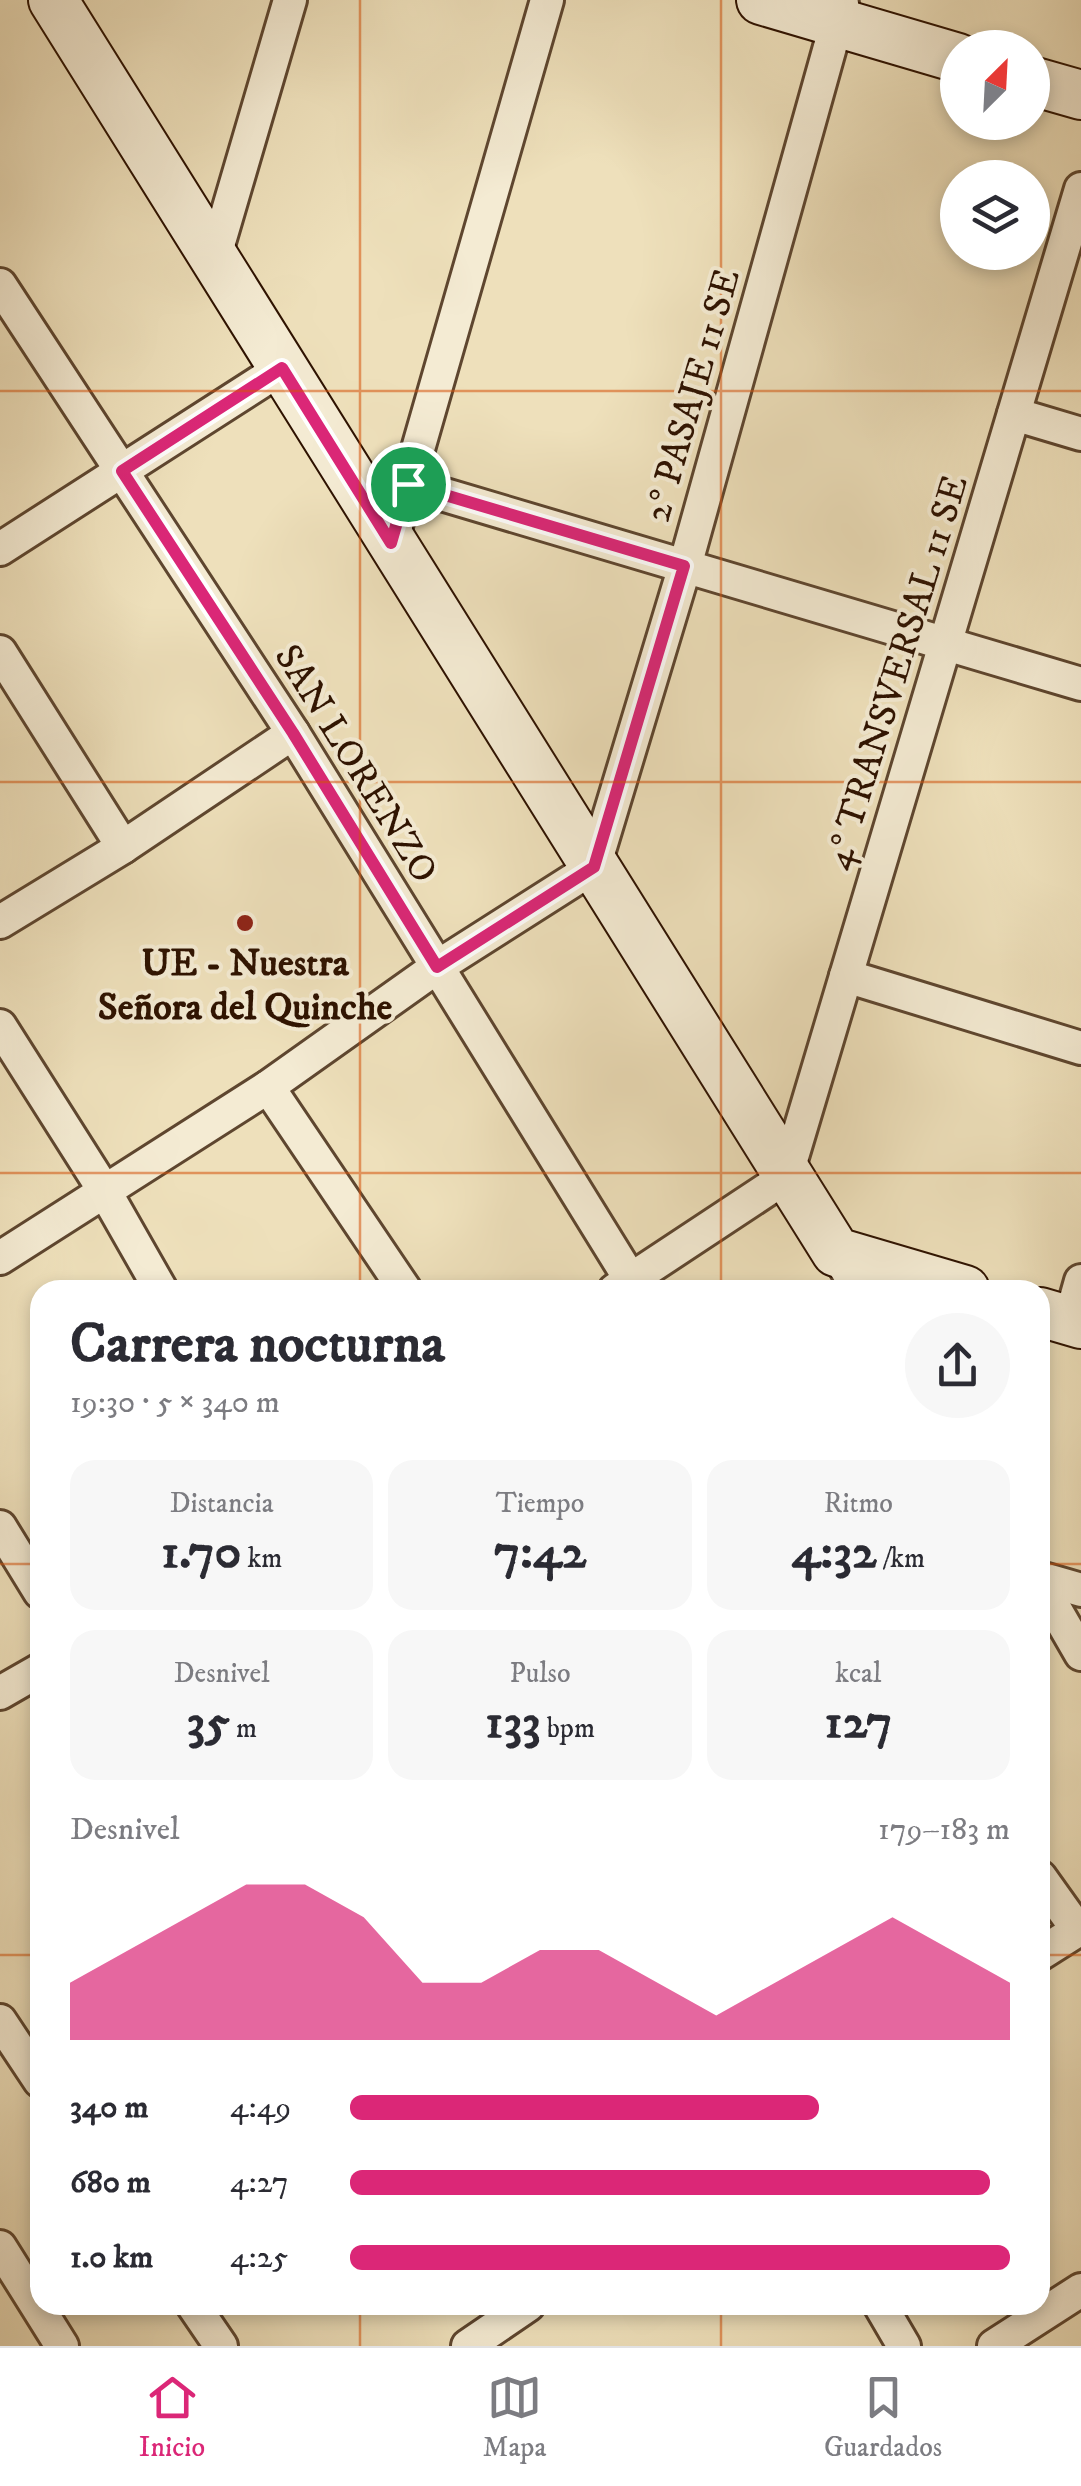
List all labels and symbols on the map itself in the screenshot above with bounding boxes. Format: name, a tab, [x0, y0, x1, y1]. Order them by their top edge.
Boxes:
north arrow	[940, 30, 1050, 140]
street label: 2° PASAJE 11 SE	[634, 263, 752, 528]
pin	[366, 442, 451, 527]
street label: 4° TRANSVERSAL 11 SE	[814, 469, 980, 876]
street label: SAN LORENZO	[263, 636, 448, 892]
marker: UE - Nuestra Señora del Quinche	[234, 912, 256, 934]
place label: UE - Nuestra Señora del Quinche	[98, 940, 392, 1032]

